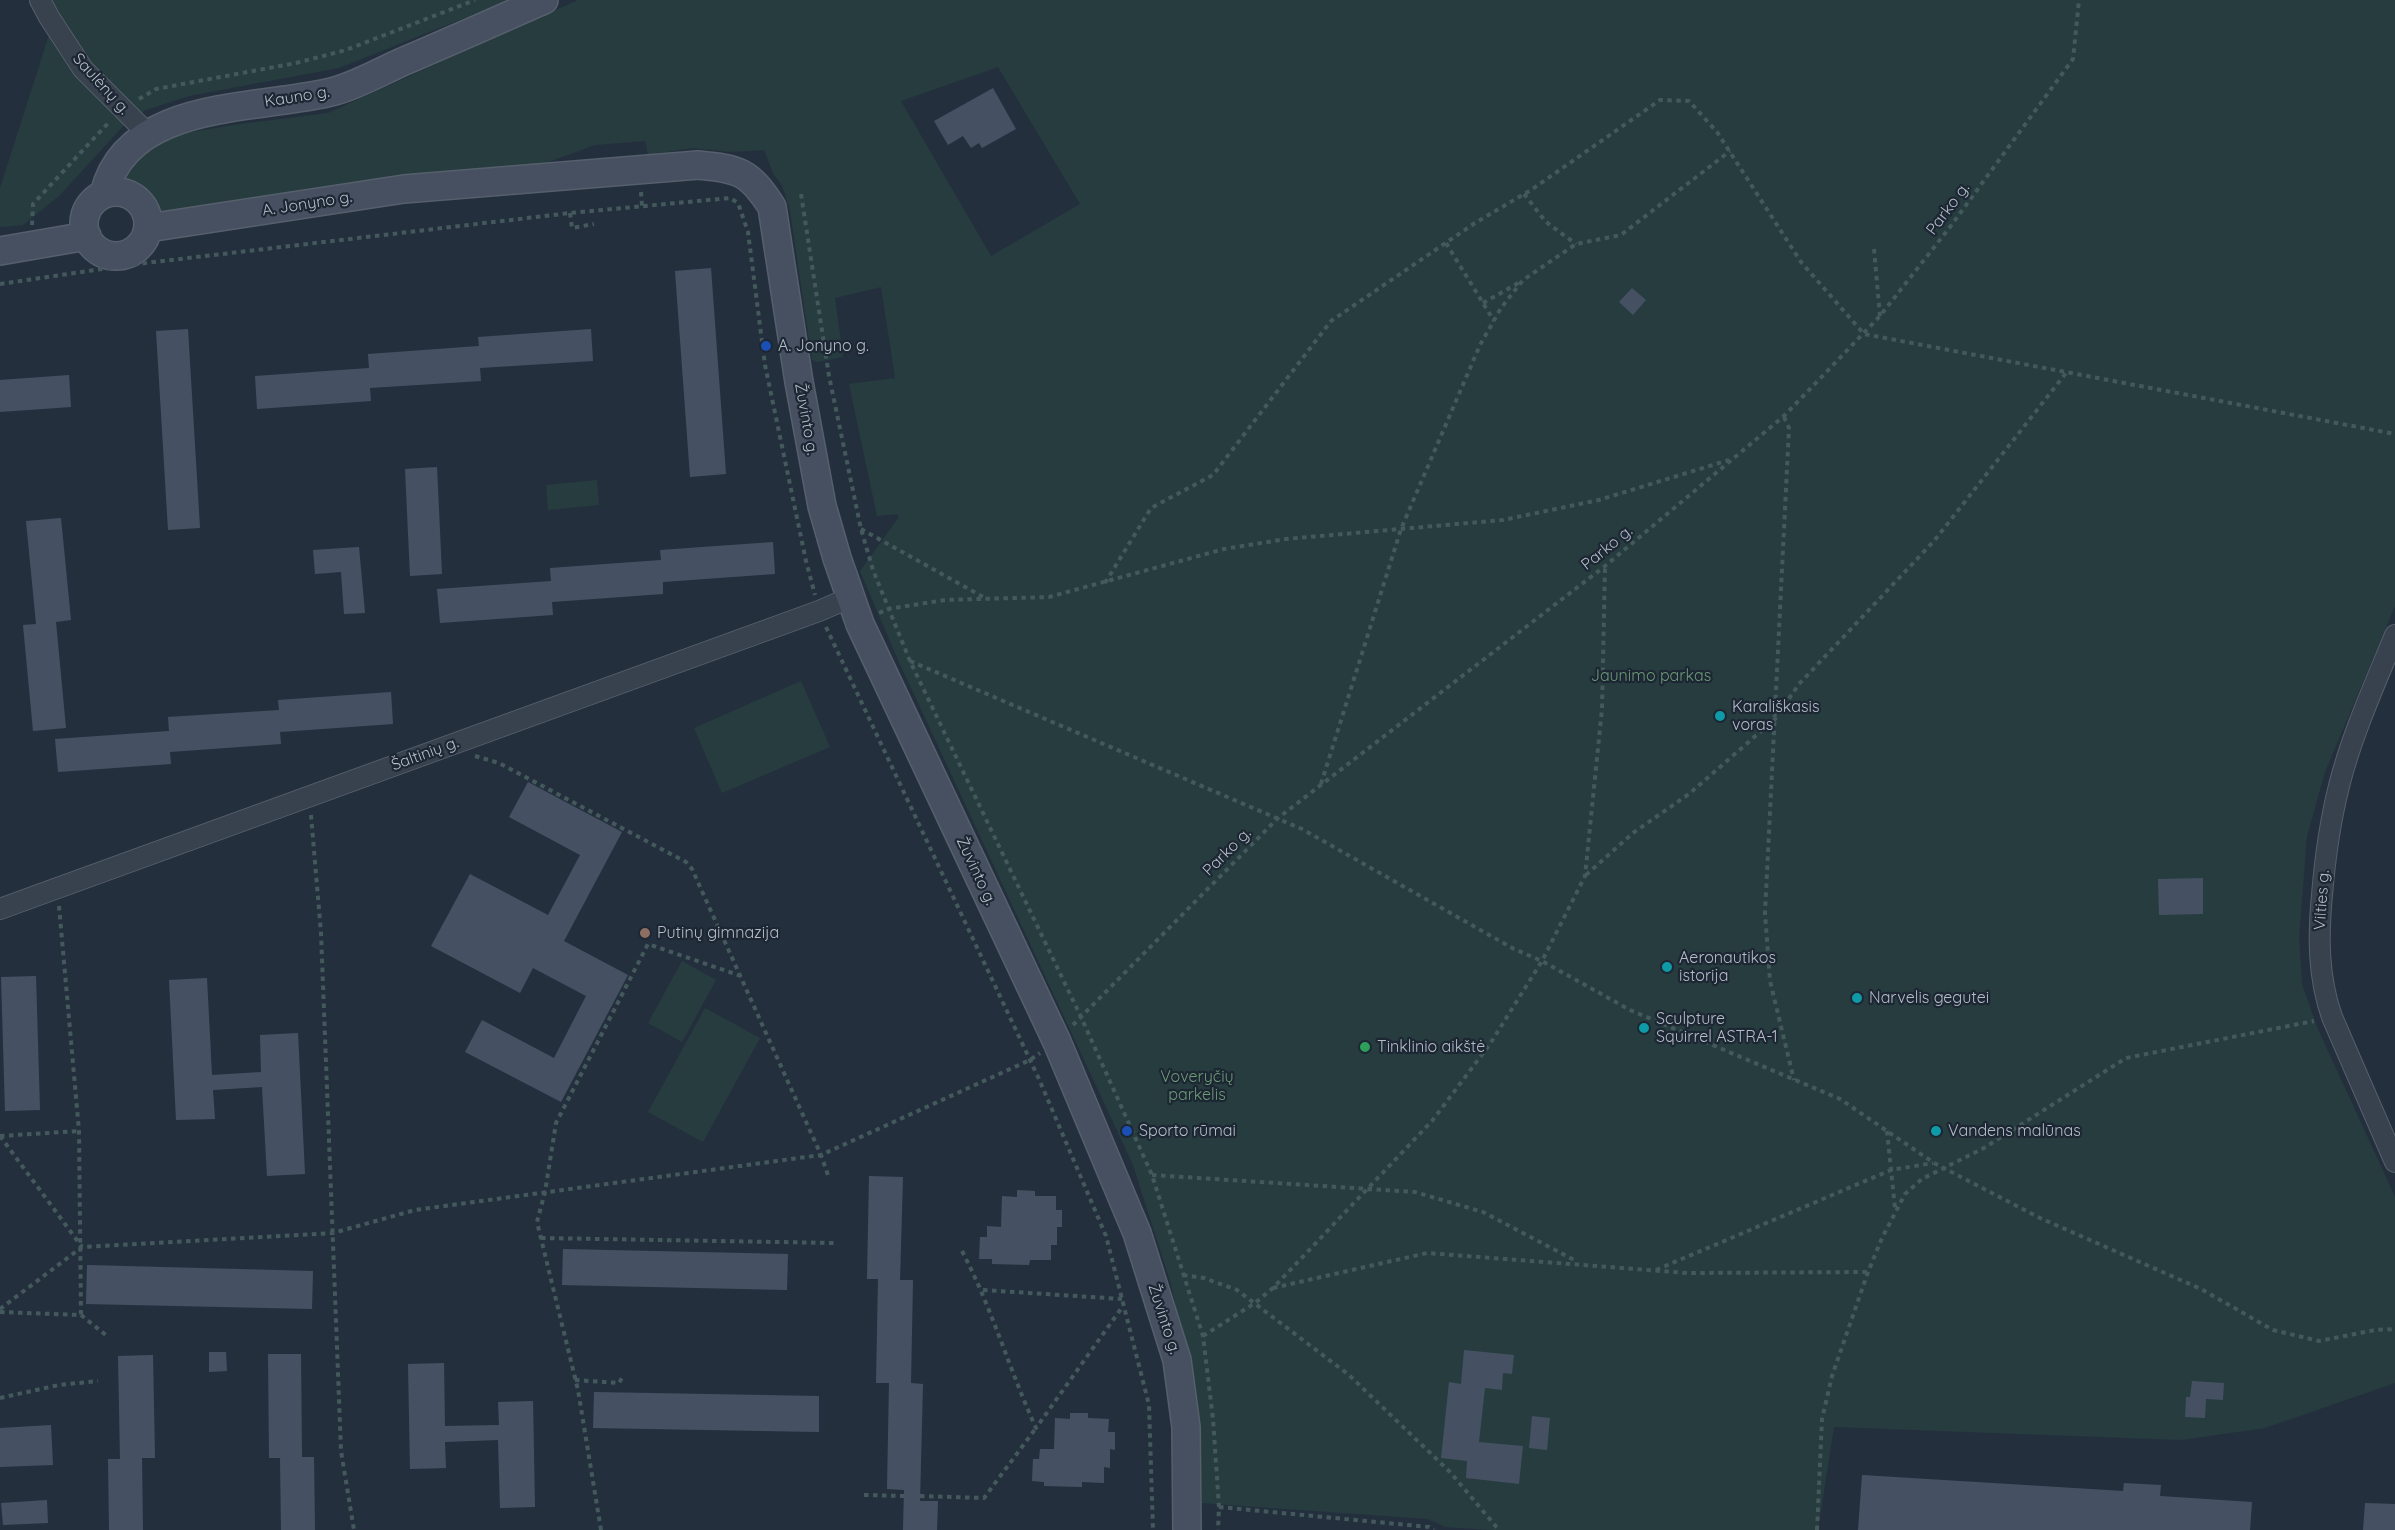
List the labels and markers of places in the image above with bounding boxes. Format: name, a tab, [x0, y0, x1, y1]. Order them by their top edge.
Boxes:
place label: A. Jonyno g.	[778, 336, 869, 356]
marker: A. Jonyno g.	[759, 339, 773, 353]
place label: Karališkasis voras	[1732, 697, 1819, 735]
marker: Karališkasis voras	[1713, 709, 1727, 723]
place label: Putinų gimnazija	[657, 923, 779, 943]
marker: Putinų gimnazija	[638, 926, 652, 940]
place label: Aeronautikos istorija	[1679, 948, 1776, 986]
marker: Aeronautikos istorija	[1660, 960, 1674, 974]
place label: Narvelis gegutei	[1869, 988, 1989, 1008]
marker: Narvelis gegutei	[1850, 991, 1864, 1005]
place label: Sculpture Squirrel ASTRA-1	[1656, 1009, 1778, 1047]
marker: Sculpture Squirrel ASTRA-1	[1637, 1021, 1651, 1035]
place label: Tinklinio aikštė	[1377, 1037, 1485, 1057]
marker: Tinklinio aikštė	[1358, 1040, 1372, 1054]
place label: Sporto rūmai	[1139, 1121, 1236, 1141]
place label: Vandens malūnas	[1948, 1121, 2081, 1141]
marker: Sporto rūmai	[1120, 1124, 1134, 1138]
marker: Vandens malūnas	[1929, 1124, 1943, 1138]

